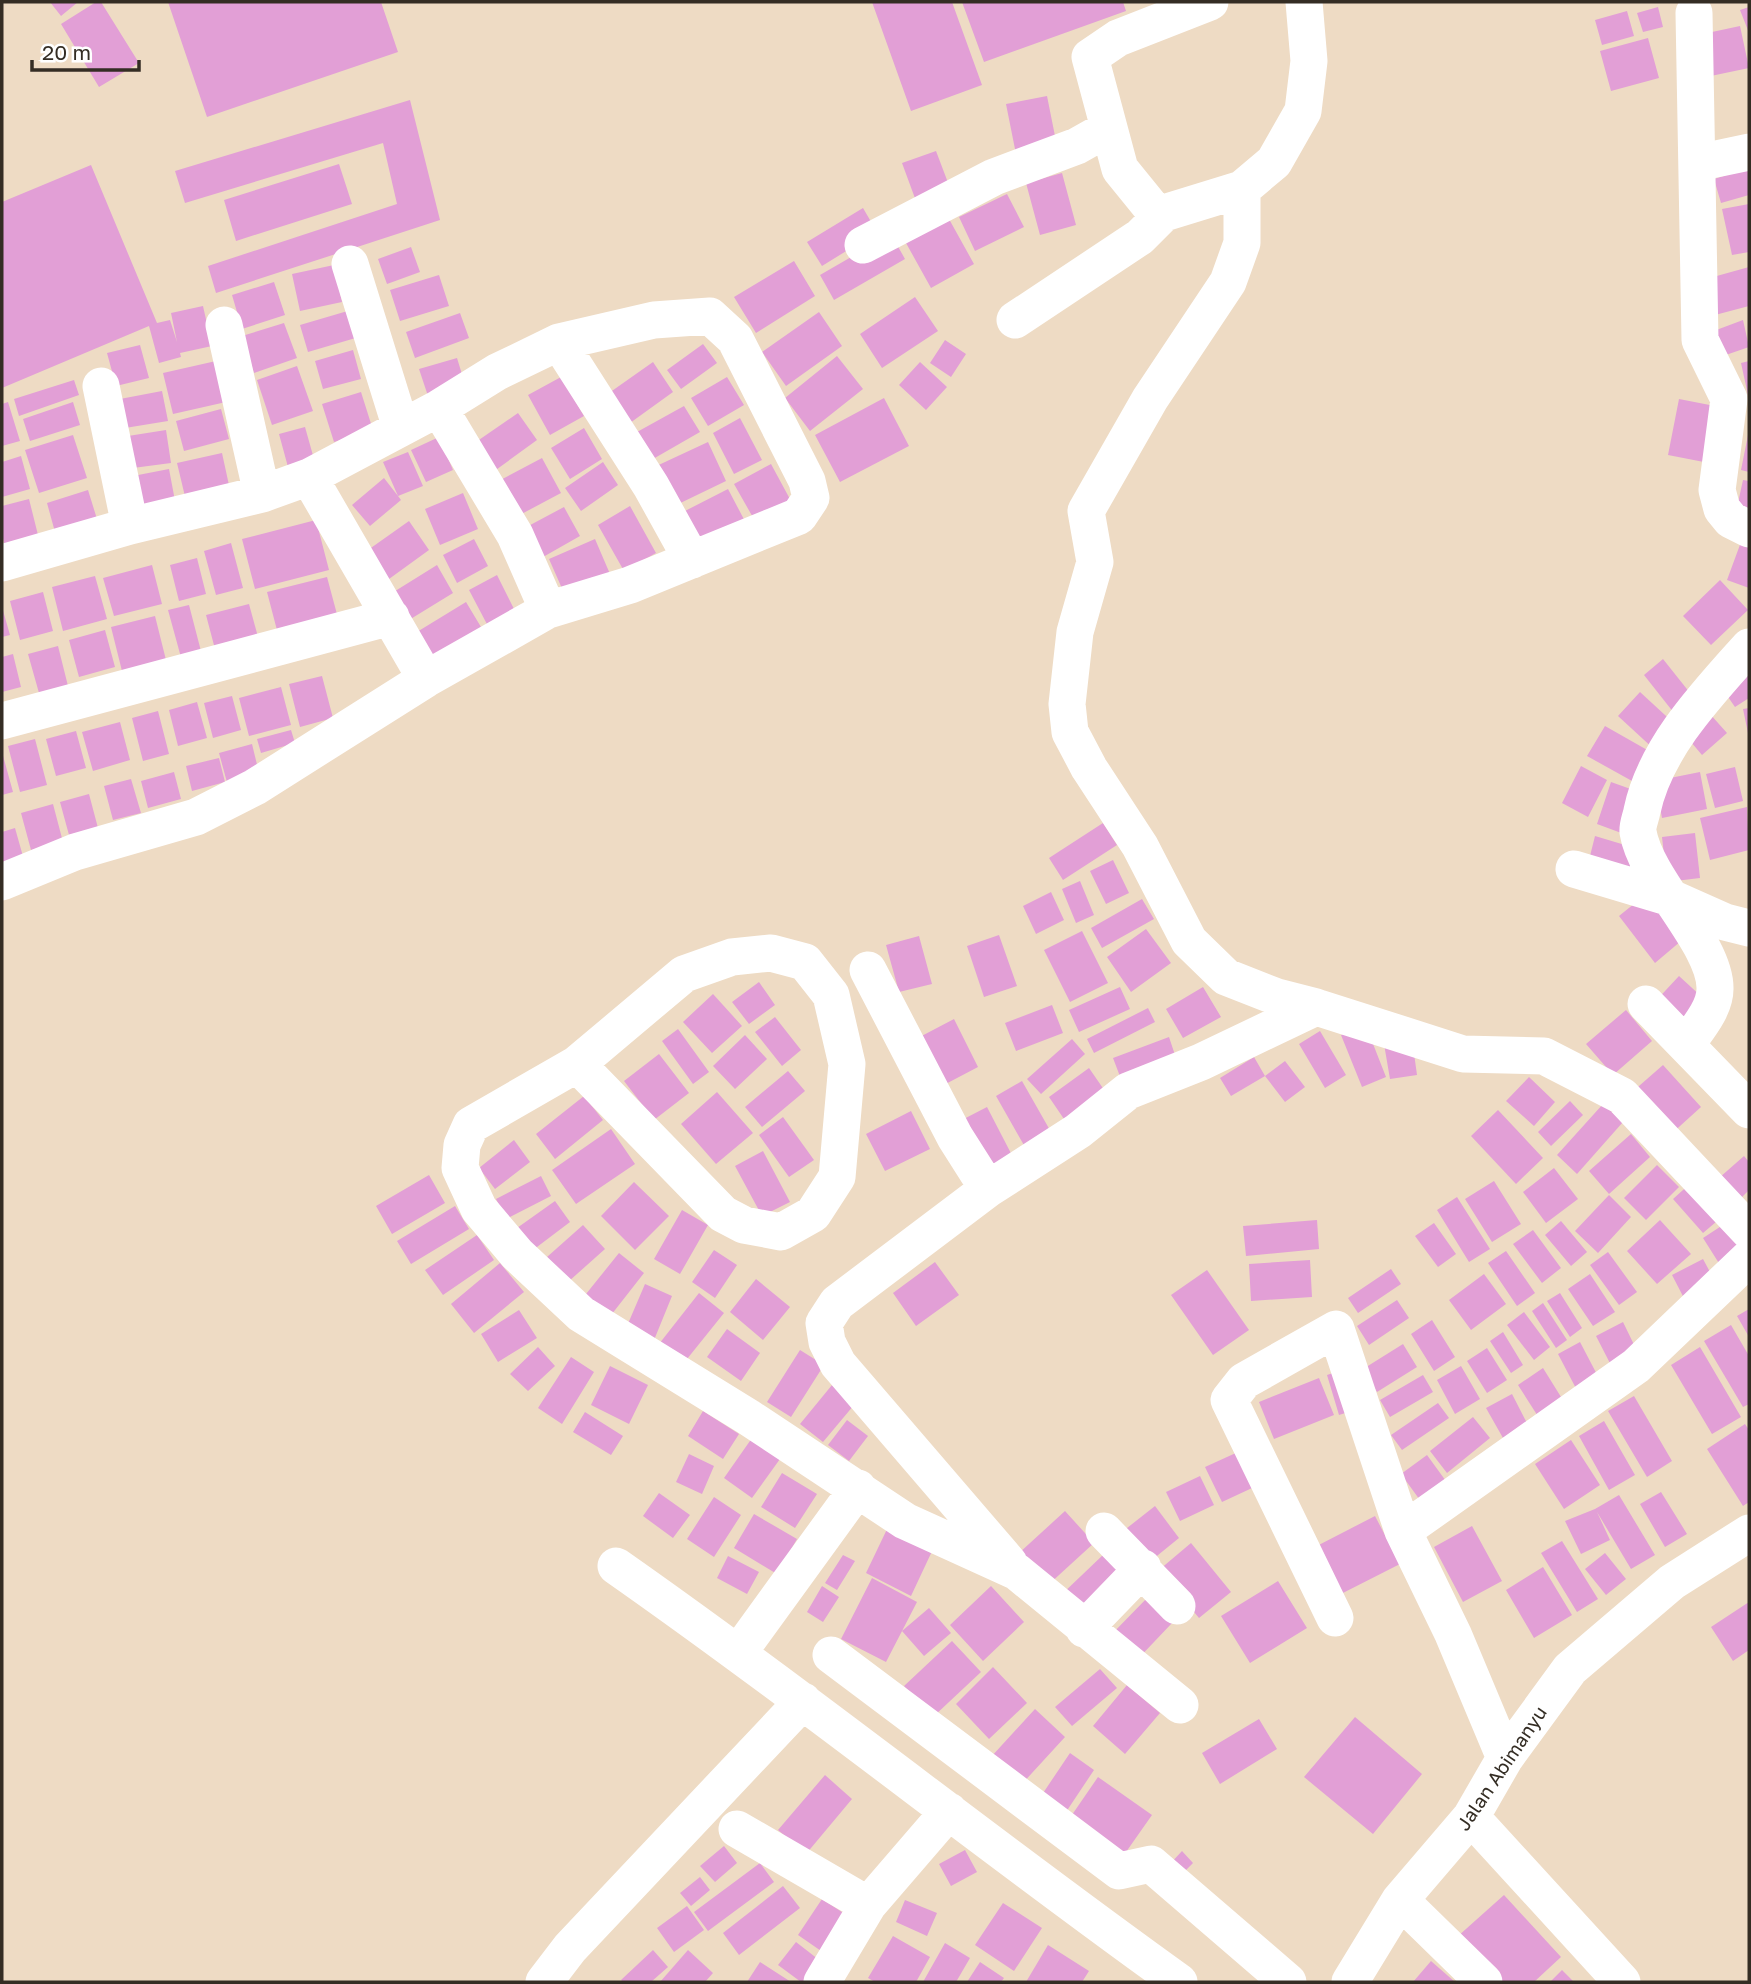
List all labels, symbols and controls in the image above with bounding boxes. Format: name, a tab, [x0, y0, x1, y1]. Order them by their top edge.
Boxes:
scale bar	[32, 28, 138, 72]
text: 20 m	[42, 39, 91, 65]
street label: Jalan Abimanyu	[1451, 1701, 1551, 1835]

